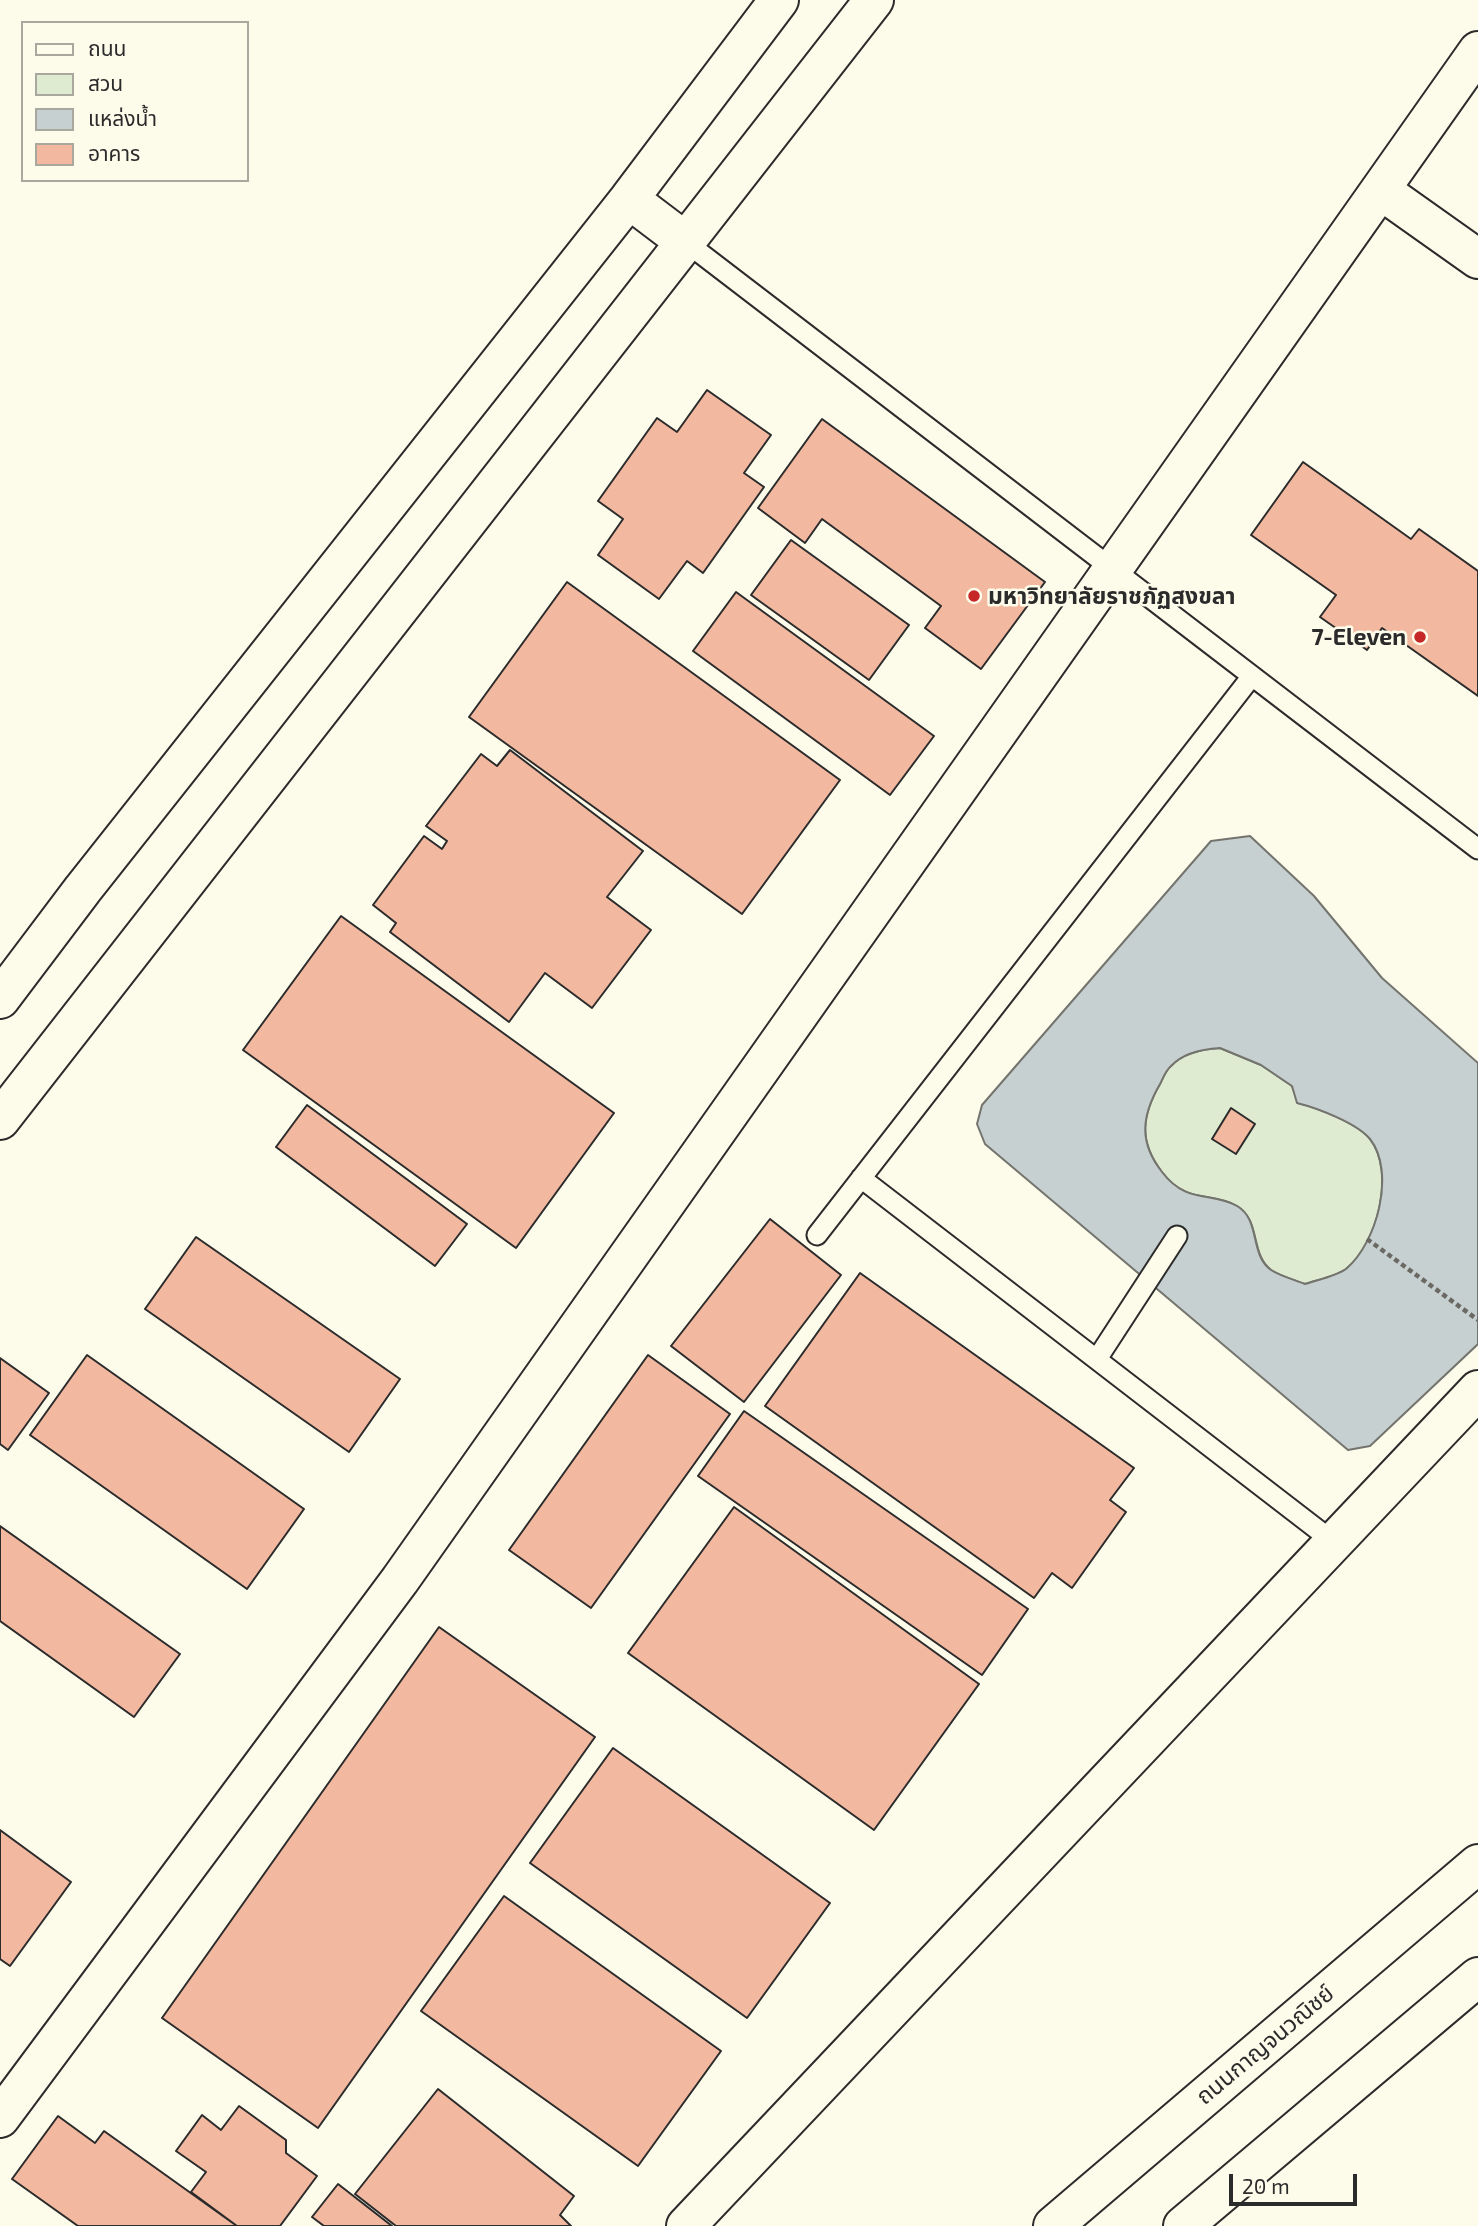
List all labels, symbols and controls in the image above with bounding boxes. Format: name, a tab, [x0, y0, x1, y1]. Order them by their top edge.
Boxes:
legend	[21, 21, 248, 182]
text: ถนน	[88, 35, 126, 60]
text: สวน	[88, 70, 123, 95]
text: แหล่งน้ำ	[88, 105, 157, 130]
text: อาคาร	[88, 140, 140, 165]
place label: มหาวิทยาลัยราชภัฏสงขลา	[988, 582, 1236, 610]
marker: มหาวิทยาลัยราชภัฏสงขลา	[966, 588, 982, 604]
place label: 7-Eleven	[1311, 623, 1406, 651]
marker: 7-Eleven	[1412, 629, 1428, 645]
street label: ถนนกาญจนวณิชย์	[1191, 1979, 1339, 2111]
scale bar	[1233, 2160, 1361, 2204]
text: 20 m	[1242, 2173, 1290, 2198]

